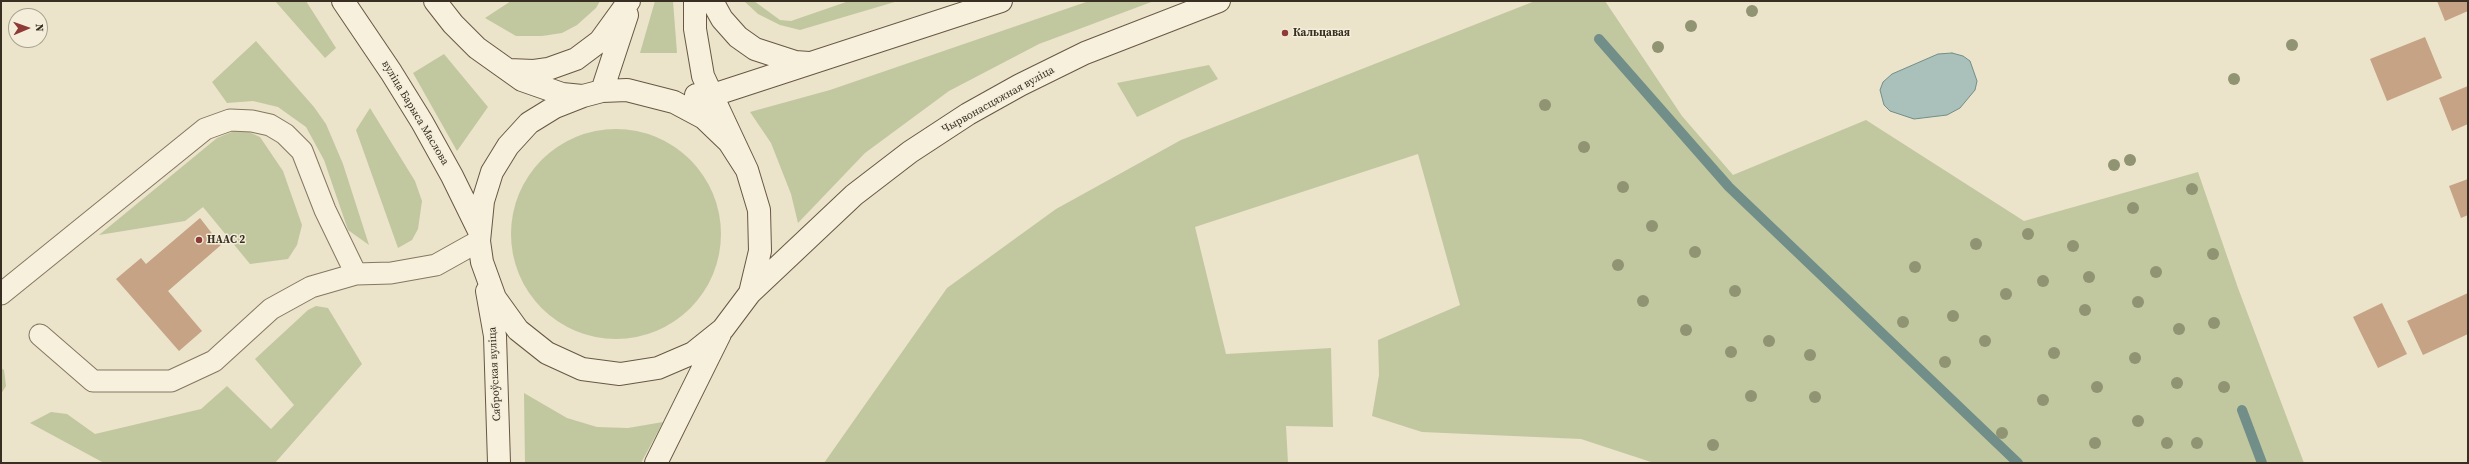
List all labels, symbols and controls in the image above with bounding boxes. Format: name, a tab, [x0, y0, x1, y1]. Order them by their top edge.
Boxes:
north arrow	[8, 8, 48, 48]
text: N	[32, 23, 47, 32]
place label: Кальцавая	[1293, 26, 1350, 40]
marker: Кальцавая	[1280, 28, 1290, 38]
street label: вуліца Барыса Маслова	[379, 58, 451, 168]
street label: Чырвонасцяжная вуліца	[939, 64, 1057, 136]
place label: НААС 2	[207, 233, 245, 247]
marker: НААС 2	[194, 235, 204, 245]
street label: Сяброўская вуліца	[486, 326, 504, 422]

